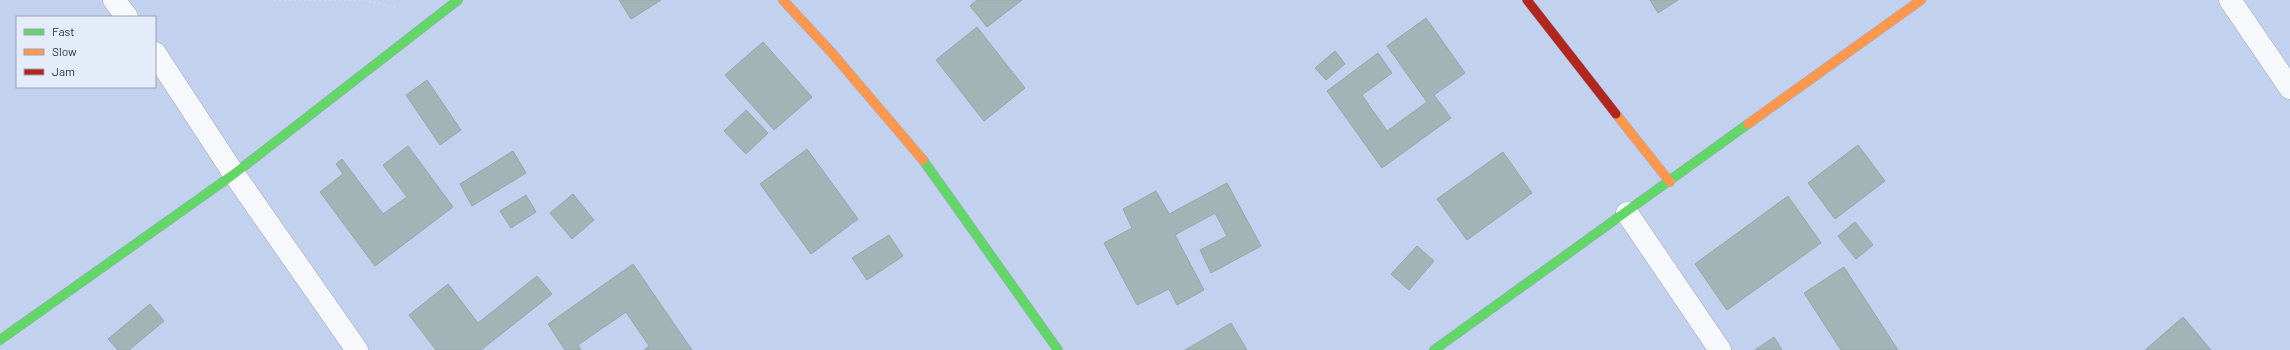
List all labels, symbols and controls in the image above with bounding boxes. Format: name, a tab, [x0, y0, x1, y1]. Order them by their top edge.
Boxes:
legend	[16, 16, 156, 88]
text: Fast	[52, 24, 75, 38]
text: Slow	[52, 44, 77, 58]
text: Jam	[52, 64, 75, 78]

